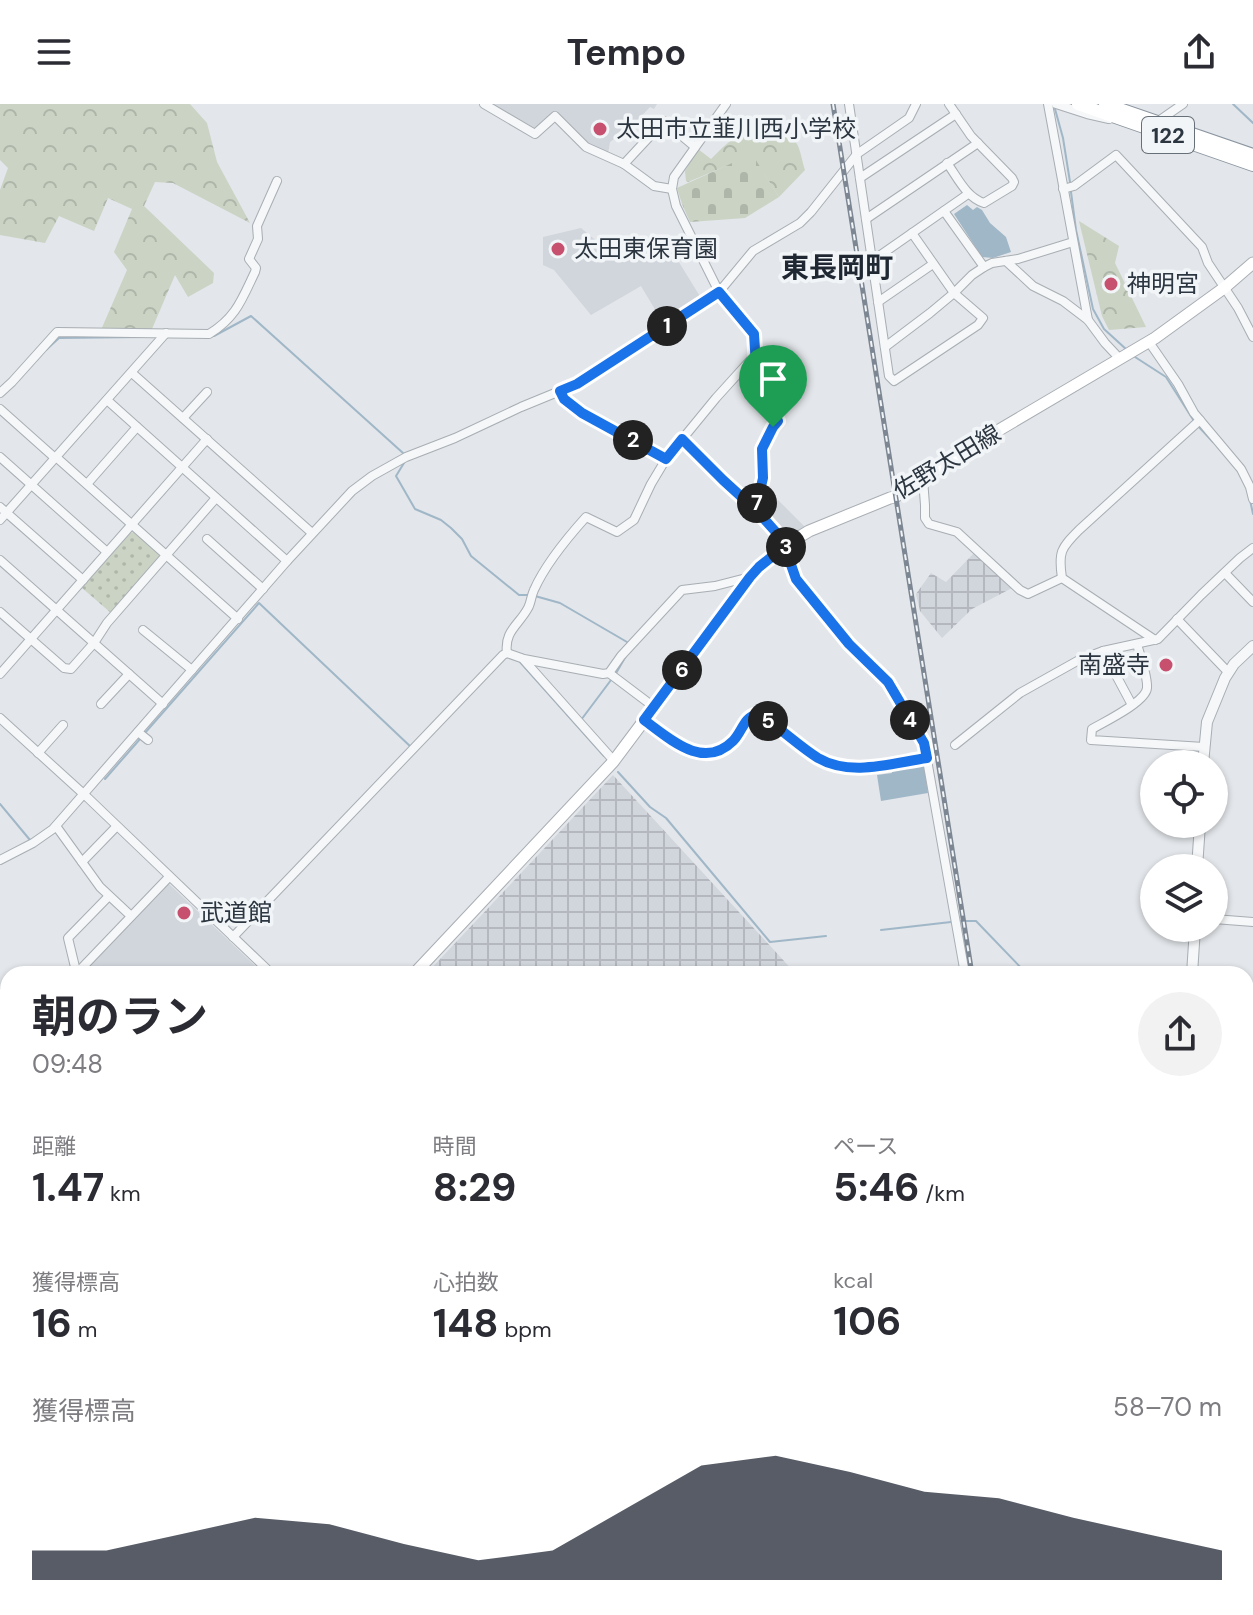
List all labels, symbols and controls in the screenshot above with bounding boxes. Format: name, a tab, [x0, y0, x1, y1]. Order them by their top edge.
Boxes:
text: Tempo	[567, 29, 686, 76]
icon: menu	[32, 30, 76, 74]
icon: share	[1177, 30, 1221, 74]
place label: 太田市立韮川西小学校	[616, 113, 856, 144]
road number: 122	[1142, 117, 1194, 153]
marker: 太田市立韮川西小学校	[591, 120, 609, 138]
place label: 太田東保育園	[574, 233, 718, 264]
marker: 太田東保育園	[549, 240, 567, 258]
district label: 東長岡町	[781, 249, 893, 286]
place label: 神明宮	[1127, 268, 1199, 299]
marker: 神明宮	[1102, 275, 1120, 293]
pin: 1	[647, 306, 687, 346]
text: 1	[663, 311, 671, 340]
pin	[739, 345, 807, 427]
icon: arrive	[751, 357, 795, 401]
street label: 佐野太田線	[887, 417, 1006, 506]
pin: 2	[613, 420, 653, 460]
text: 2	[627, 425, 639, 454]
pin: 7	[737, 483, 777, 523]
text: 7	[751, 488, 763, 517]
pin: 3	[766, 527, 806, 567]
text: 3	[779, 532, 793, 561]
place label: 南盛寺	[1078, 649, 1150, 680]
pin: 6	[662, 650, 702, 690]
text: 6	[675, 655, 689, 684]
marker: 南盛寺	[1157, 656, 1175, 674]
pin: 4	[890, 700, 930, 740]
pin: 5	[748, 701, 788, 741]
text: 4	[903, 705, 917, 734]
text: 5	[761, 706, 775, 735]
map controls	[1140, 750, 1228, 942]
button: locate	[1140, 750, 1228, 838]
button: layers	[1140, 854, 1228, 942]
place label: 武道館	[200, 897, 272, 928]
marker: 武道館	[175, 904, 193, 922]
text: 朝のラン	[32, 988, 208, 1046]
button: share	[1138, 992, 1222, 1076]
text: 09:48	[32, 1047, 103, 1081]
text: 距離	[32, 1132, 76, 1161]
text: 時間	[433, 1132, 477, 1161]
text: ペース	[833, 1132, 898, 1161]
text: 1.47	[32, 1161, 104, 1213]
text: 8:29	[433, 1161, 516, 1213]
text: 5:46	[833, 1161, 920, 1213]
text: km	[104, 1179, 141, 1208]
text: /km	[920, 1179, 965, 1208]
text: kcal	[833, 1266, 873, 1295]
text: 獲得標高	[32, 1268, 120, 1297]
text: 心拍数	[433, 1268, 499, 1297]
text: 106	[833, 1295, 901, 1347]
text: 16	[32, 1297, 72, 1349]
text: 148	[433, 1297, 499, 1349]
text: m	[72, 1315, 97, 1344]
text: bpm	[499, 1315, 552, 1344]
text: 58–70 m	[1113, 1390, 1222, 1424]
text: 獲得標高	[32, 1394, 136, 1428]

